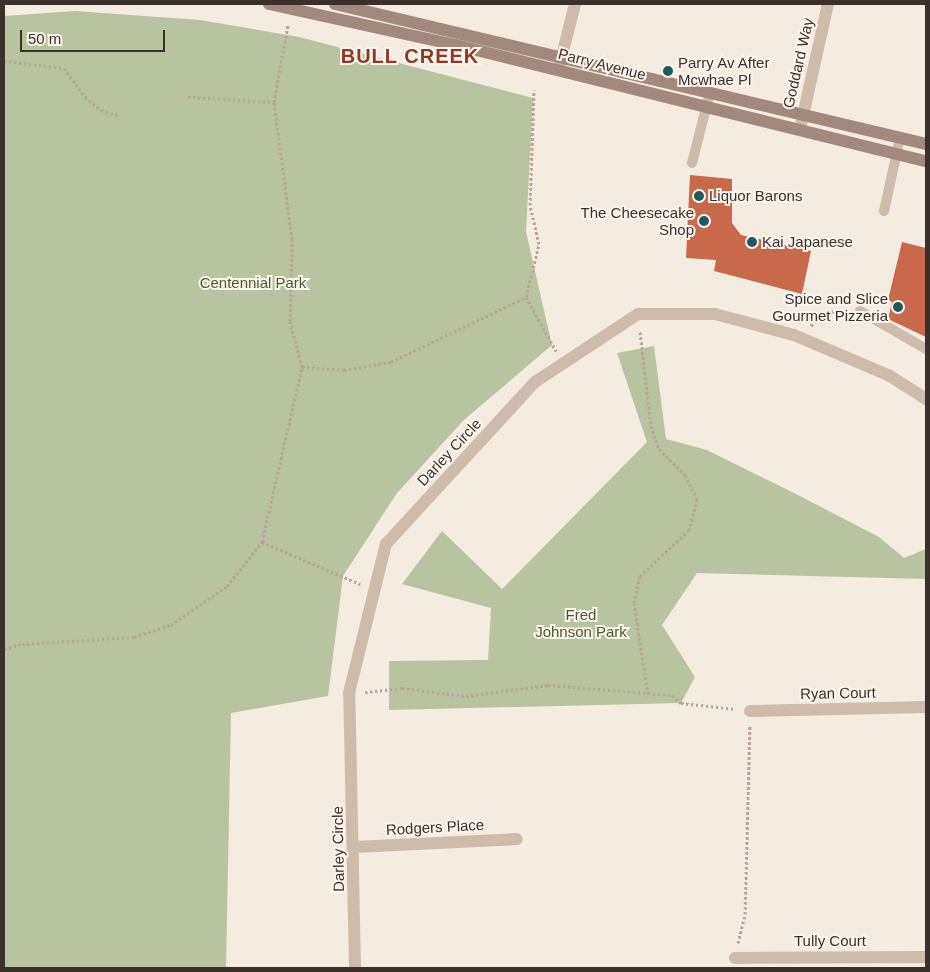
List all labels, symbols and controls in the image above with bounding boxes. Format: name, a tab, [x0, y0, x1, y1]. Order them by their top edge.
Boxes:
street label: Goddard Way	[779, 16, 817, 110]
scale bar	[22, 20, 168, 52]
text: 50 m	[28, 30, 61, 47]
district label: BULL CREEK	[339, 44, 481, 68]
street label: Parry Avenue	[556, 44, 648, 84]
place label: Parry Av After Mcwhae Pl	[678, 53, 771, 88]
marker: Parry Av After Mcwhae Pl	[662, 65, 674, 77]
place label: Liquor Barons	[709, 187, 802, 205]
marker: Liquor Barons	[693, 190, 705, 202]
place label: The Cheesecake Shop	[581, 203, 694, 238]
marker: The Cheesecake Shop	[698, 215, 710, 227]
place label: Kai Japanese	[762, 233, 853, 251]
marker: Kai Japanese	[746, 236, 758, 248]
park label: Centennial Park	[200, 274, 306, 292]
place label: Spice and Slice Gourmet Pizzeria	[772, 289, 888, 324]
marker: Spice and Slice Gourmet Pizzeria	[892, 301, 904, 313]
street label: Darley Circle	[413, 414, 485, 490]
park label: Fred Johnson Park	[535, 605, 627, 640]
street label: Ryan Court	[800, 683, 876, 703]
street label: Darley Circle	[328, 806, 348, 892]
street label: Rodgers Place	[385, 815, 485, 839]
street label: Tully Court	[794, 932, 866, 950]

